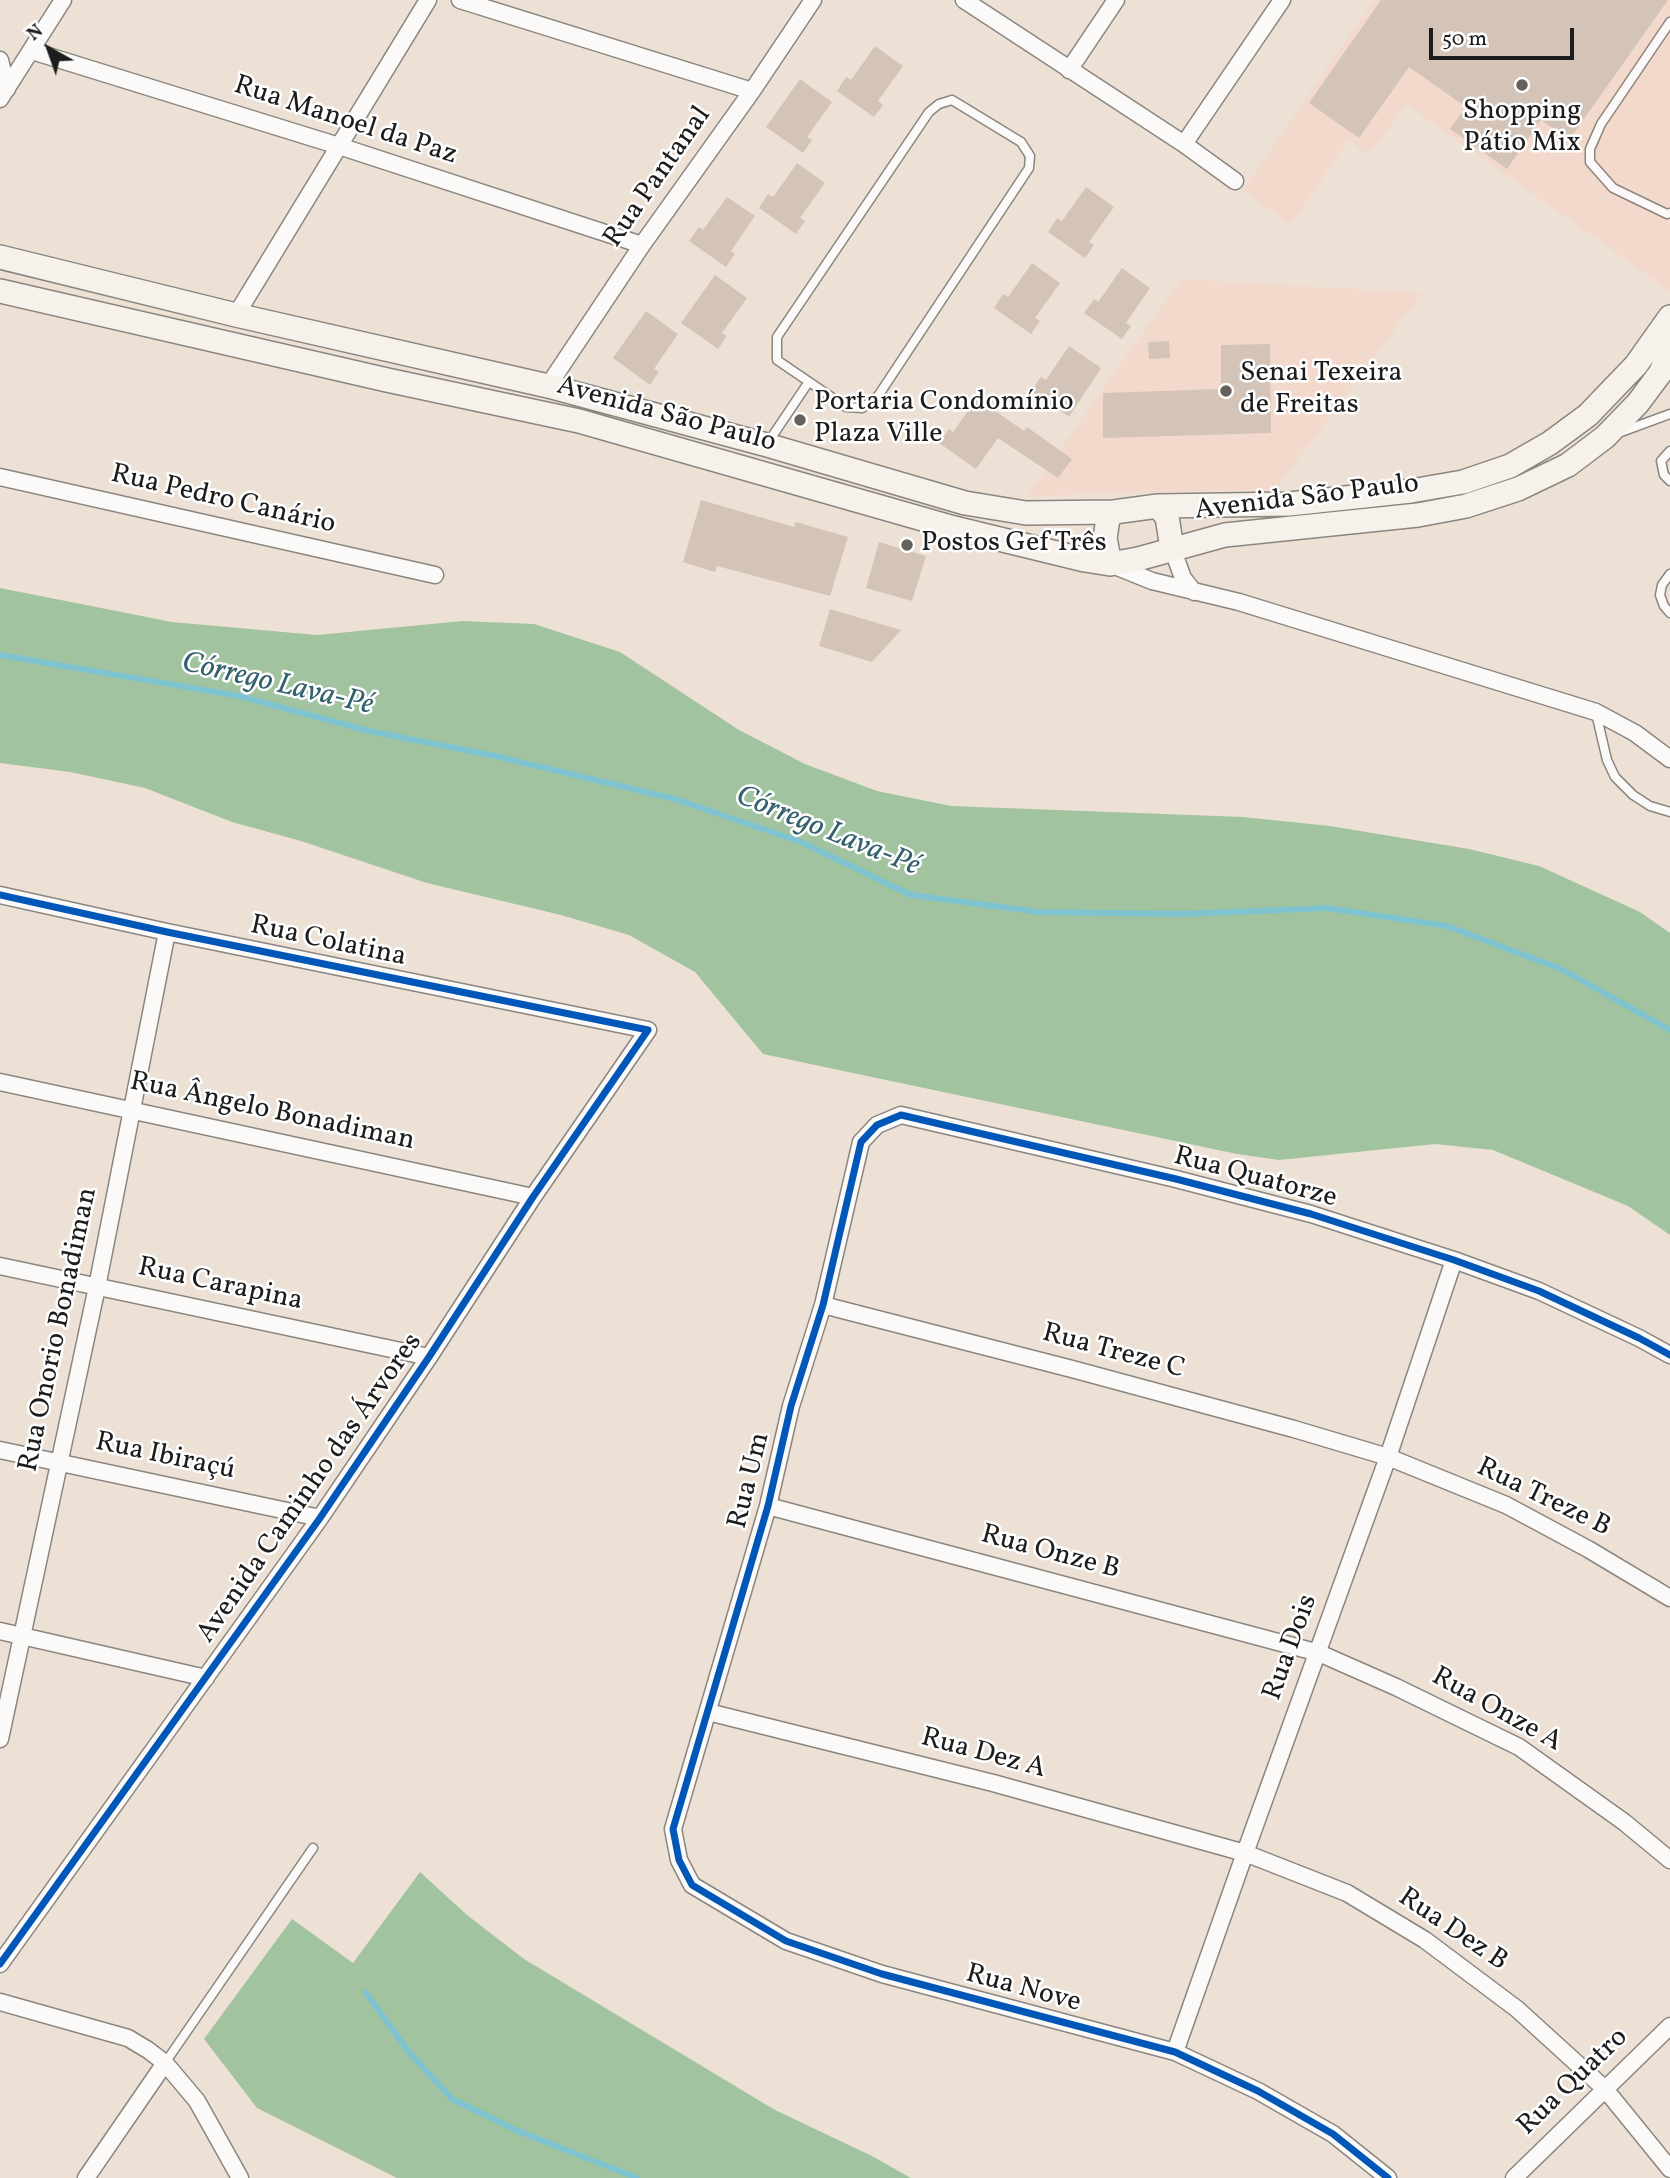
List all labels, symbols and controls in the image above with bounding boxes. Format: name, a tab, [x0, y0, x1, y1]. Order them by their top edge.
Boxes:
north arrow	[14, 14, 84, 84]
scale bar	[1432, 14, 1577, 58]
text: N	[22, 19, 49, 47]
text: 50 m	[1442, 25, 1487, 54]
street label: Rua Manoel da Paz	[229, 70, 461, 174]
marker: Shopping Pátio Mix	[1514, 77, 1530, 93]
place label: Shopping Pátio Mix	[1463, 96, 1581, 162]
street label: Rua Pantanal	[598, 101, 720, 255]
place label: Senai Texeira de Freitas	[1240, 358, 1403, 424]
street label: Avenida São Paulo	[553, 371, 779, 461]
marker: Senai Texeira de Freitas	[1218, 383, 1234, 399]
place label: Portaria Condomínio Plaza Ville	[814, 387, 1074, 453]
marker: Portaria Condomínio Plaza Ville	[792, 412, 808, 428]
street label: Rua Pedro Canário	[107, 459, 339, 543]
street label: Avenida São Paulo	[1193, 469, 1421, 529]
place label: Postos Gef Três	[921, 528, 1107, 562]
marker: Postos Gef Três	[899, 537, 915, 553]
water label: Córrego Lava-Pé	[178, 647, 376, 725]
water label: Córrego Lava-Pé	[730, 780, 924, 886]
street label: Rua Colatina	[247, 910, 409, 976]
street label: Rua Ângelo Bonadiman	[127, 1066, 417, 1160]
street label: Rua Quatorze	[1170, 1141, 1340, 1217]
street label: Rua Onorio Bonadiman	[13, 1185, 107, 1475]
street label: Rua Carapina	[135, 1252, 305, 1320]
street label: Rua Treze C	[1038, 1318, 1188, 1388]
street label: Avenida Caminho das Árvores	[191, 1328, 431, 1650]
street label: Rua Ibiraçú	[92, 1427, 238, 1489]
street label: Rua Um	[723, 1429, 779, 1533]
street label: Rua Treze B	[1470, 1452, 1616, 1546]
street label: Rua Onze B	[977, 1519, 1123, 1589]
street label: Rua Dois	[1257, 1590, 1327, 1706]
street label: Rua Onze A	[1425, 1661, 1567, 1761]
street label: Rua Dez A	[917, 1722, 1049, 1788]
street label: Rua Dez B	[1391, 1882, 1513, 1980]
street label: Rua Nove	[962, 1959, 1084, 2021]
street label: Rua Quatro	[1512, 2022, 1636, 2144]

